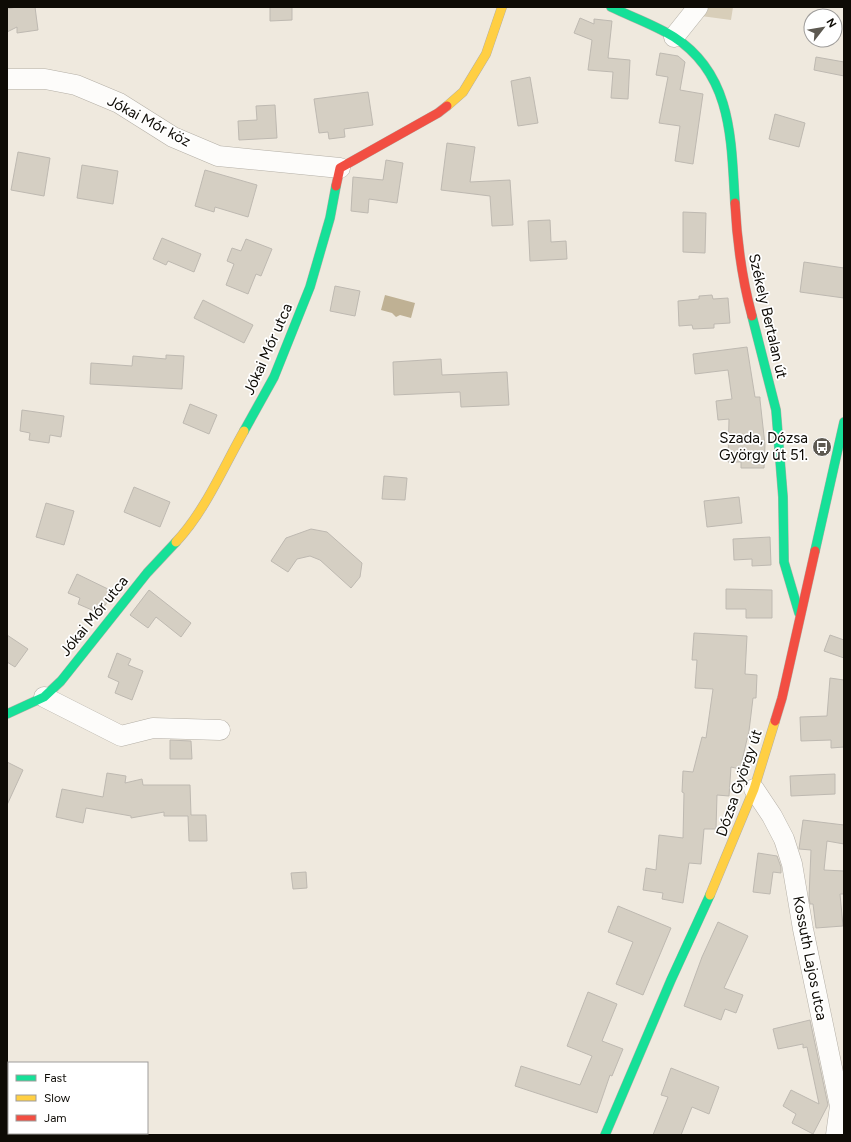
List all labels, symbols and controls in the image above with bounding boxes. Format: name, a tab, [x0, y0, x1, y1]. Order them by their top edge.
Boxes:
north arrow	[803, 8, 843, 48]
text: N	[823, 16, 839, 30]
street label: Jókai Mór köz	[104, 92, 194, 150]
street label: Székely Bertalan út	[745, 252, 791, 381]
street label: Jókai Mór utca	[240, 300, 296, 398]
place label: Szada, Dózsa György út 51.	[719, 429, 808, 464]
bus stop icon: Szada, Dózsa György út 51.	[811, 436, 833, 458]
street label: Jókai Mór utca	[56, 572, 132, 660]
street label: Dózsa György út	[712, 727, 766, 839]
street label: Kossuth Lajos utca	[789, 894, 831, 1022]
legend	[8, 1062, 148, 1134]
text: Fast	[44, 1071, 67, 1085]
text: Slow	[44, 1091, 71, 1105]
text: Jam	[44, 1111, 67, 1125]

